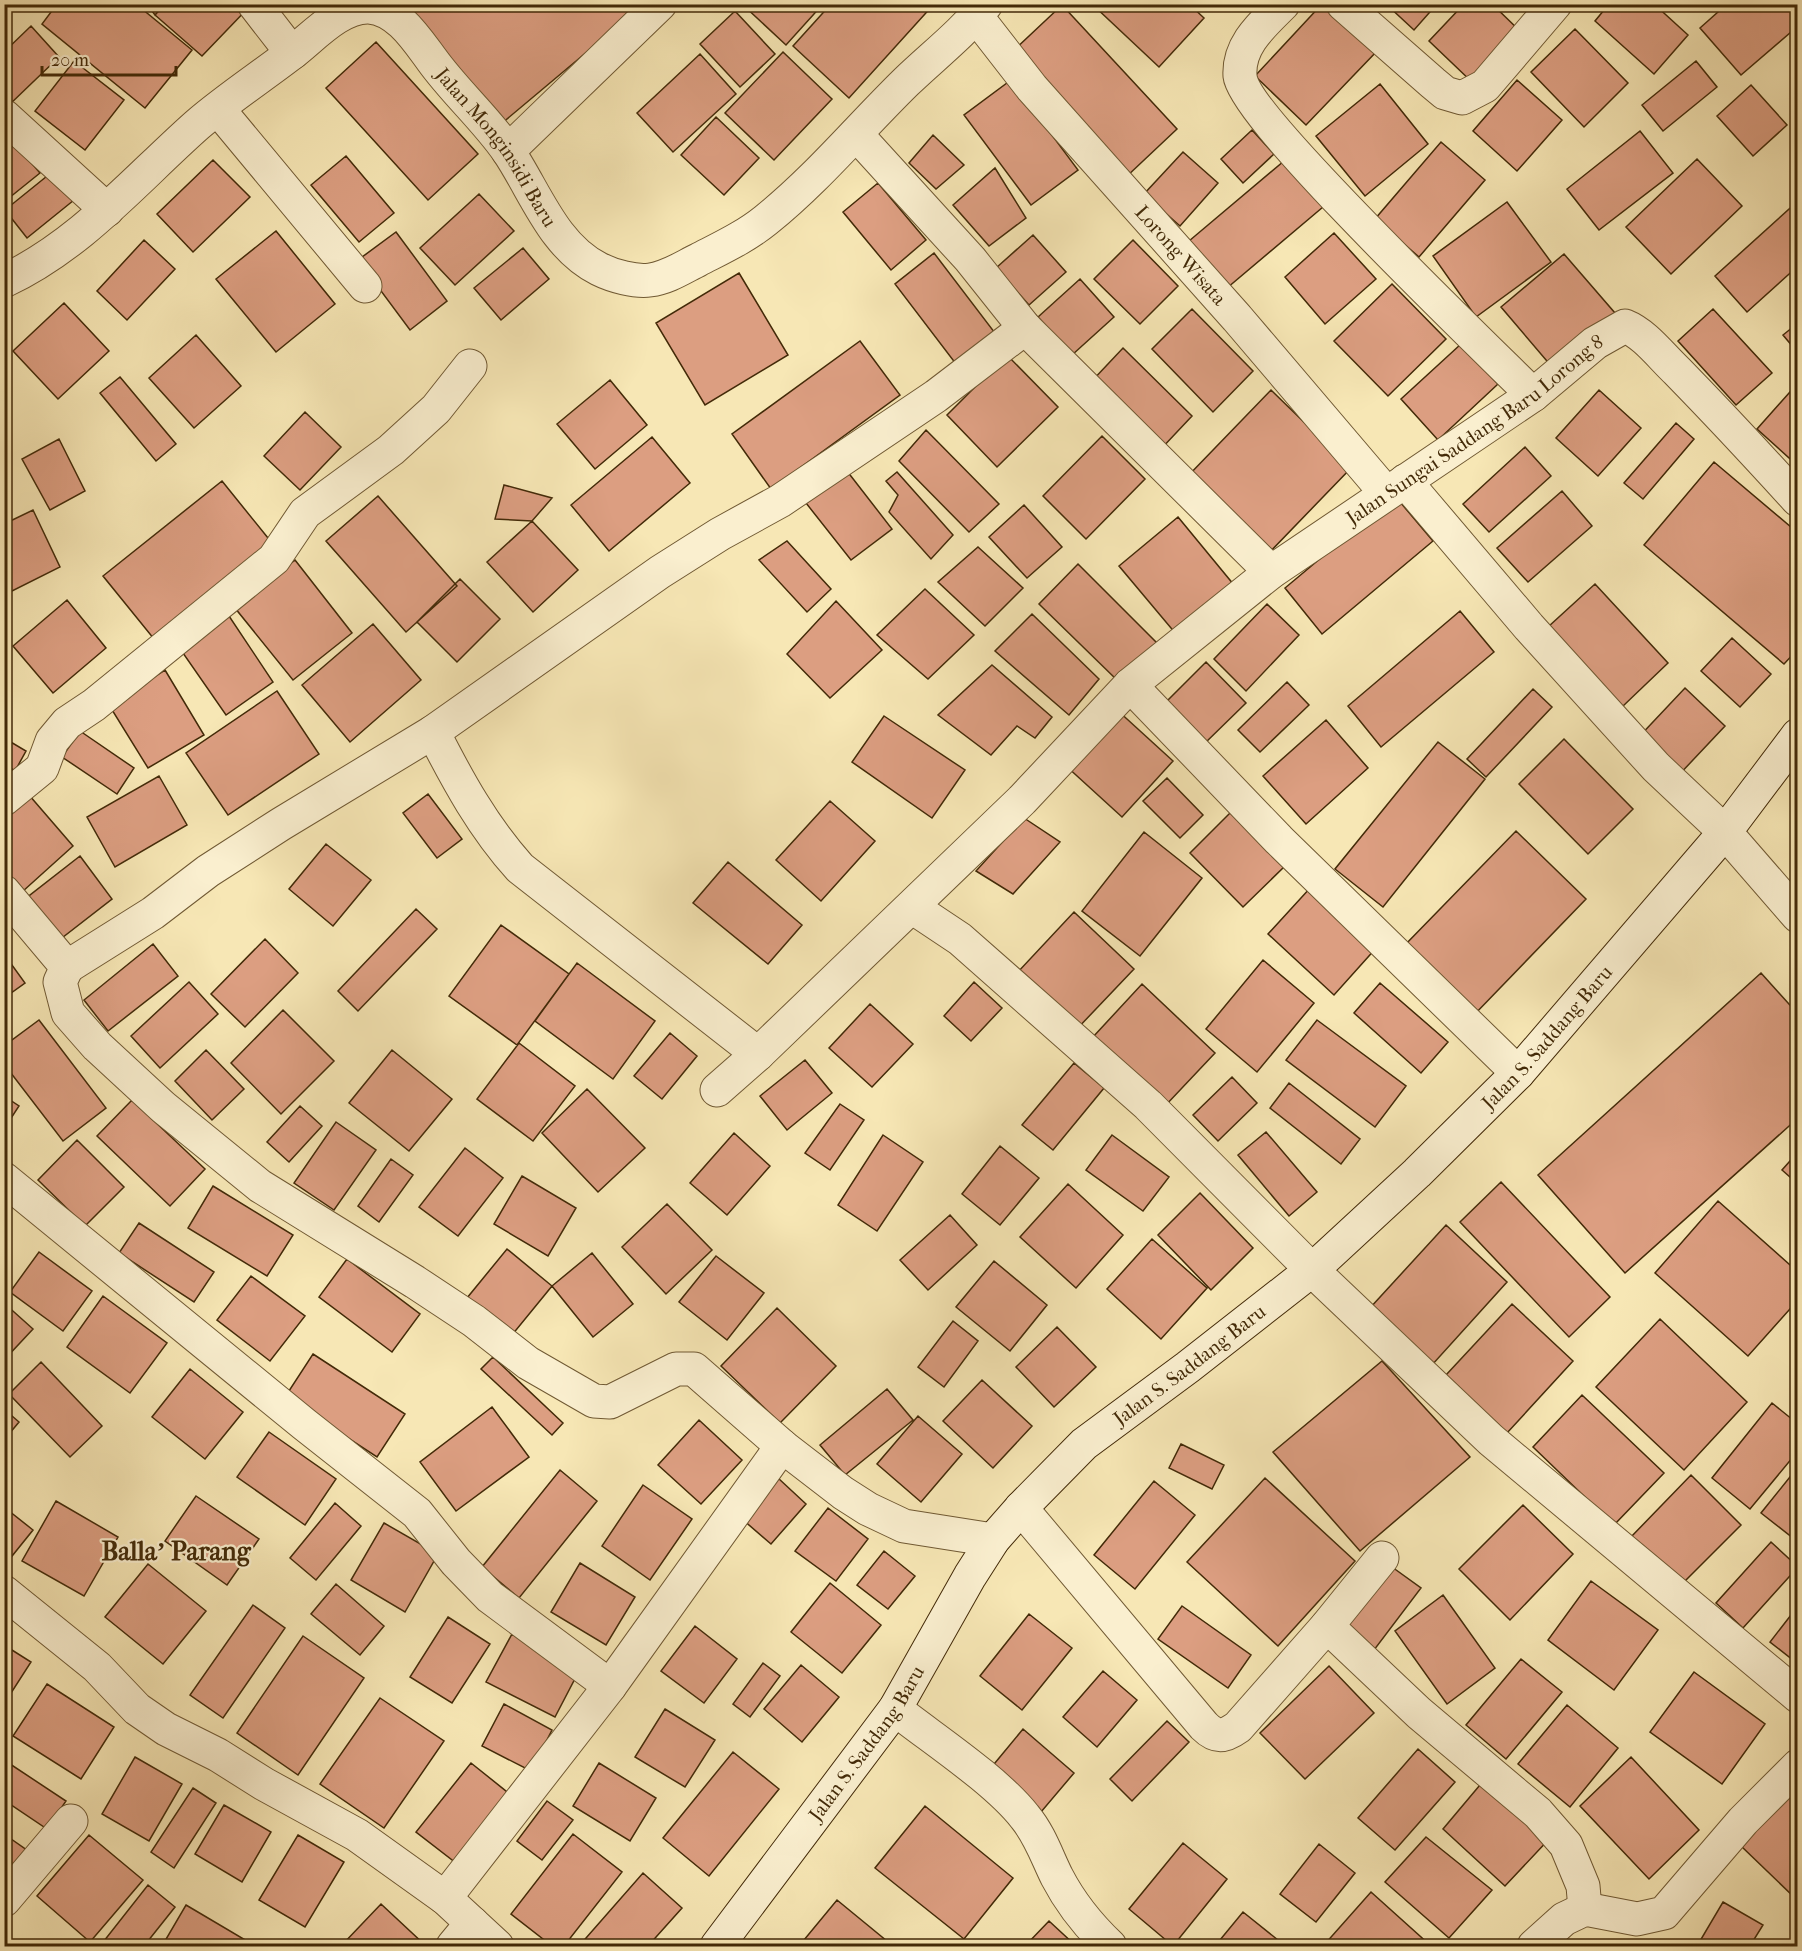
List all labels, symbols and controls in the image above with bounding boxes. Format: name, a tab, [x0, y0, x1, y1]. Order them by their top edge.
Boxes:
scale bar	[42, 39, 176, 77]
text: 20 m	[51, 50, 89, 71]
street label: Jalan Monginsidi Baru	[429, 62, 562, 232]
street label: Lorong Wisata	[1130, 201, 1231, 310]
street label: Jalan Sungai Saddang Baru Lorong 8	[1340, 330, 1607, 531]
street label: Jalan S. Saddang Baru	[1476, 960, 1618, 1116]
street label: Jalan S. Saddang Baru	[1107, 1299, 1271, 1431]
district label: Ballaʼ Parang	[101, 1536, 252, 1567]
street label: Jalan S. Saddang Baru	[803, 1661, 929, 1827]

